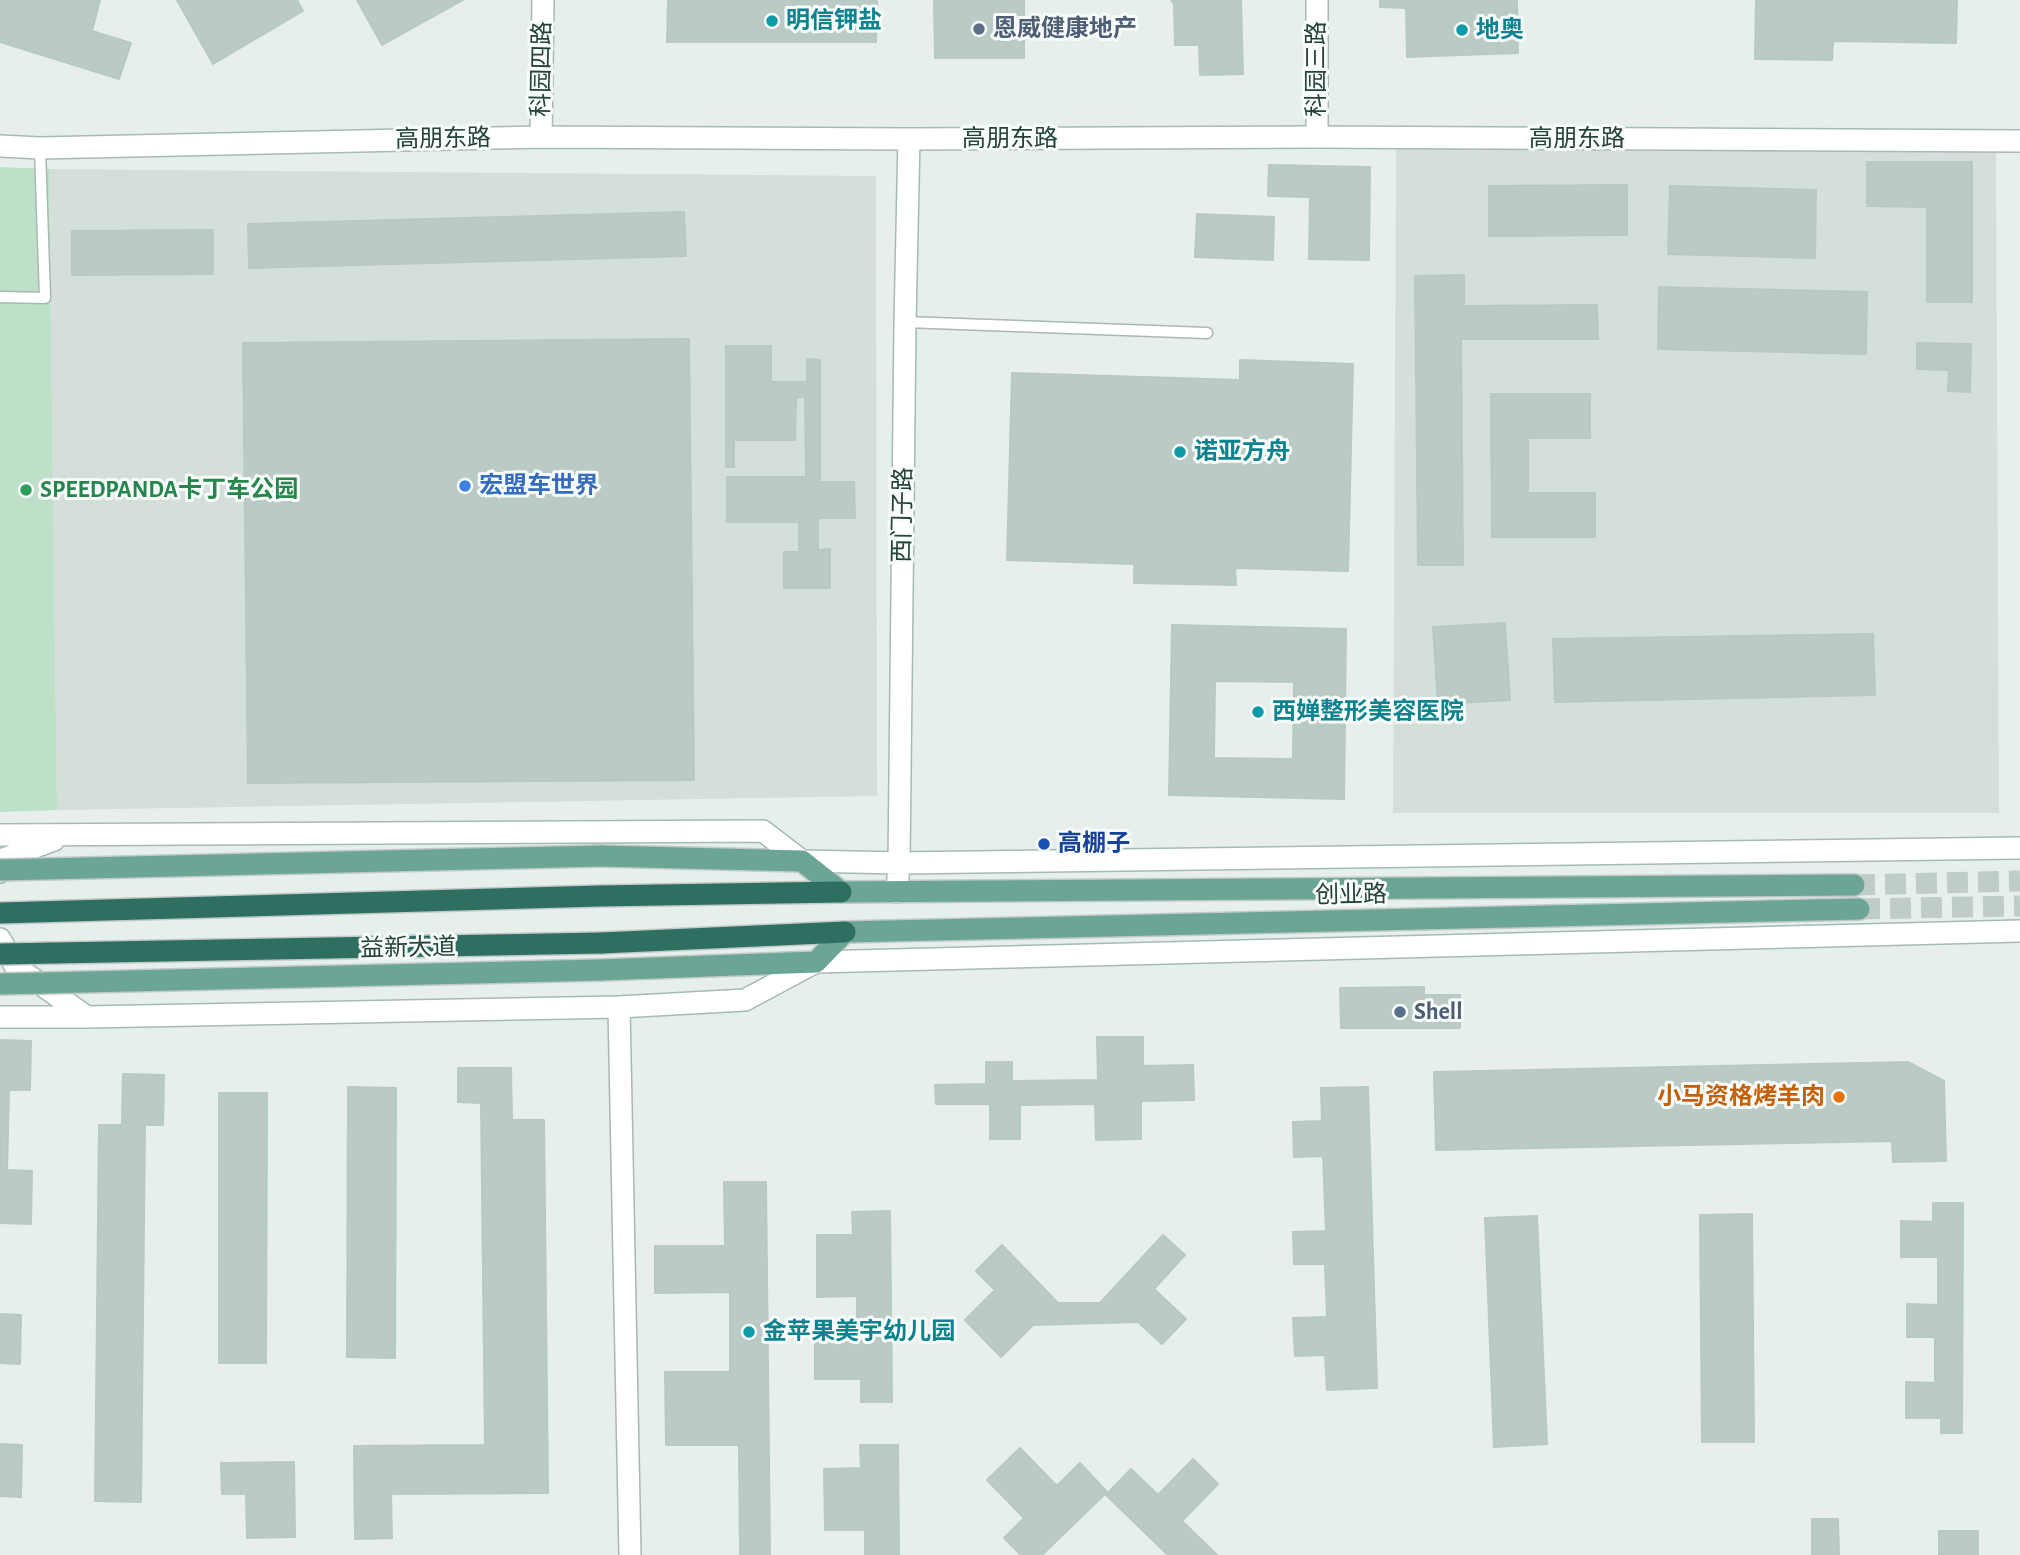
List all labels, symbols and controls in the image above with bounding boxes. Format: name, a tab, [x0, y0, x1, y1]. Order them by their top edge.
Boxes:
place label: 明信钾盐	[786, 7, 882, 35]
marker: 明信钾盐	[764, 13, 780, 29]
place label: 恩威健康地产	[993, 15, 1137, 43]
place label: 地奥	[1476, 16, 1524, 44]
street label: 科园四路	[527, 21, 557, 117]
marker: 恩威健康地产	[971, 21, 987, 37]
street label: 科园三路	[1303, 21, 1331, 117]
marker: 地奥	[1454, 22, 1470, 38]
street label: 高朋东路	[395, 124, 491, 154]
street label: 高朋东路	[962, 125, 1058, 153]
street label: 高朋东路	[1529, 125, 1625, 153]
place label: 诺亚方舟	[1194, 438, 1290, 466]
marker: 诺亚方舟	[1172, 444, 1188, 460]
street label: 西门子路	[888, 467, 918, 563]
place label: 宏盟车世界	[479, 472, 599, 500]
place label: SPEEDPANDA卡丁车公园	[40, 476, 298, 504]
marker: 宏盟车世界	[457, 478, 473, 494]
marker: SPEEDPANDA卡丁车公园	[18, 482, 34, 498]
place label: 西婵整形美容医院	[1272, 698, 1464, 726]
marker: 西婵整形美容医院	[1250, 704, 1266, 720]
place label: 高棚子	[1058, 830, 1130, 858]
marker: 高棚子	[1036, 836, 1052, 852]
street label: 创业路	[1315, 880, 1387, 910]
street label: 益新大道	[360, 933, 456, 963]
place label: Shell	[1414, 998, 1462, 1026]
marker: Shell	[1392, 1004, 1408, 1020]
place label: 小马资格烤羊肉	[1657, 1083, 1825, 1111]
marker: 小马资格烤羊肉	[1831, 1089, 1847, 1105]
place label: 金苹果美宇幼儿园	[763, 1318, 955, 1346]
marker: 金苹果美宇幼儿园	[741, 1324, 757, 1340]

